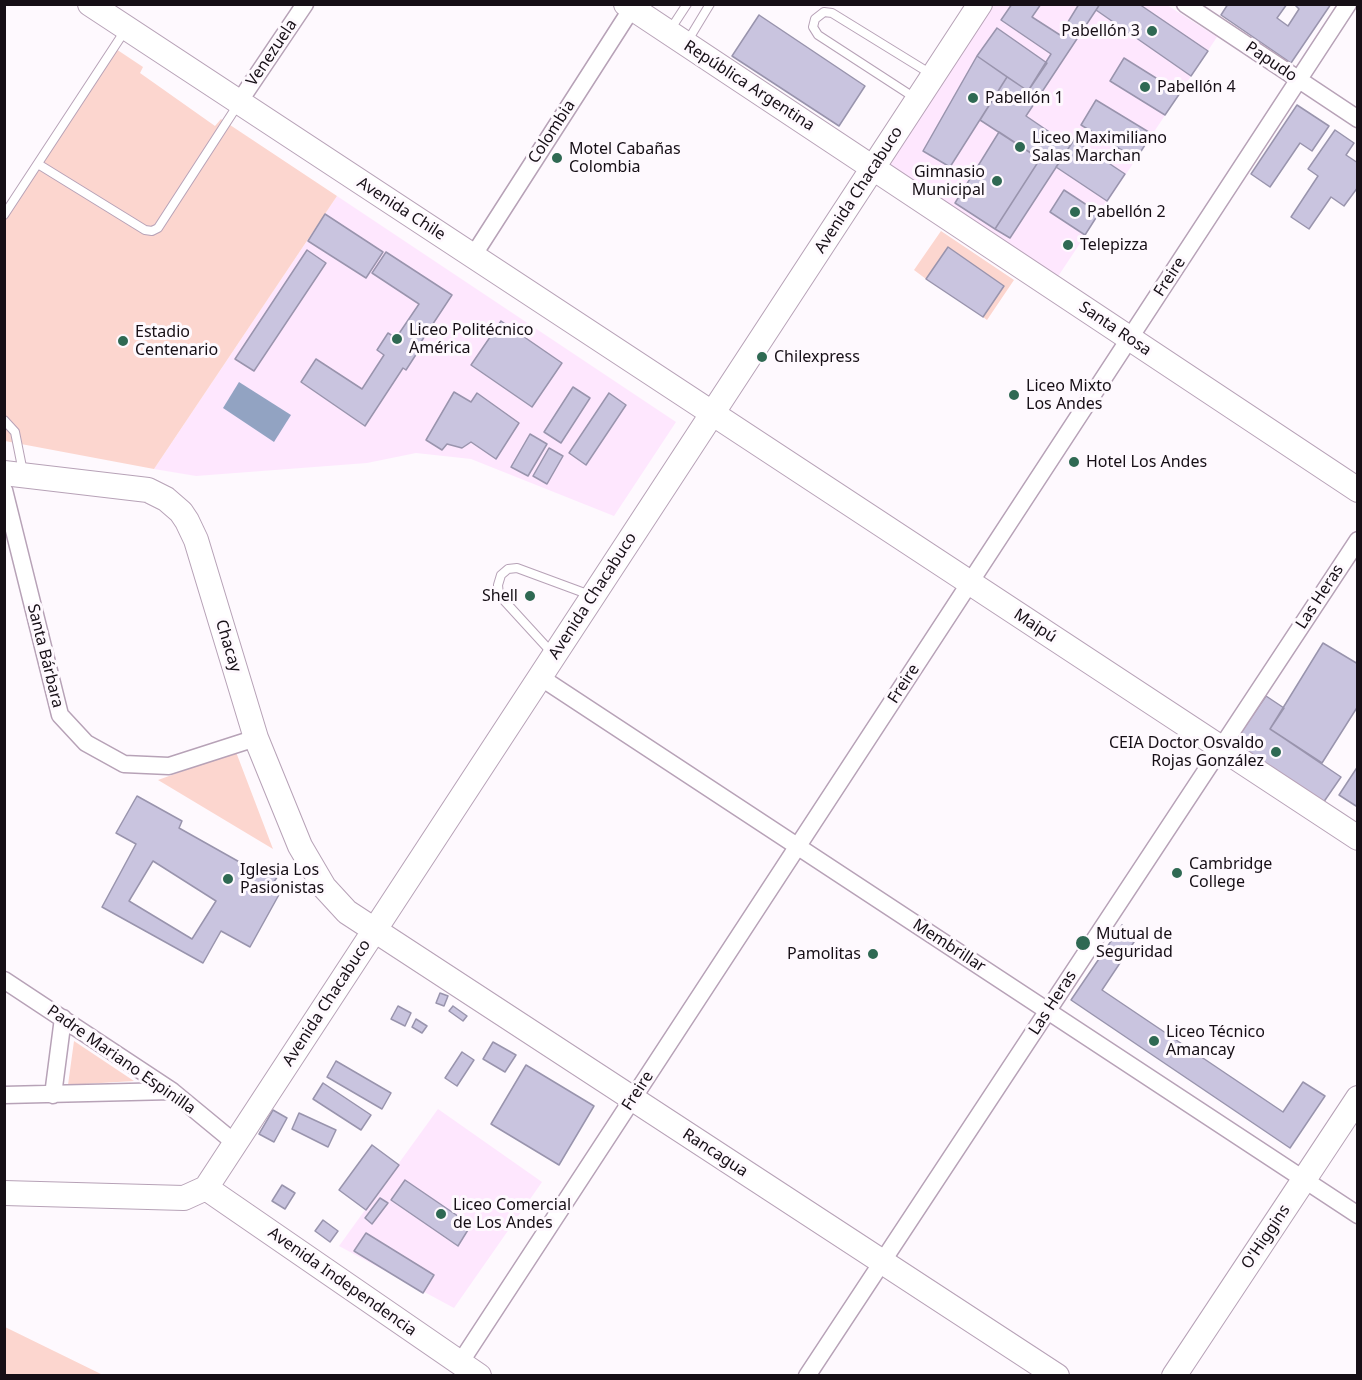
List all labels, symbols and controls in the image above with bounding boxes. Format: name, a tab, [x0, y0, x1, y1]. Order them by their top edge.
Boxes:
street label: Venezuela	[243, 16, 301, 90]
place label: Pabellón 3	[1061, 21, 1140, 41]
marker: Pabellón 3	[1145, 24, 1159, 38]
street label: República Argentina	[680, 37, 818, 135]
street label: Papudo	[1242, 38, 1300, 86]
place label: Pabellón 4	[1157, 77, 1236, 97]
marker: Pabellón 4	[1138, 80, 1152, 94]
place label: Pabellón 1	[985, 88, 1064, 108]
marker: Pabellón 1	[966, 91, 980, 105]
street label: Colombia	[524, 97, 580, 167]
street label: Avenida Chacabuco	[811, 123, 907, 257]
place label: Liceo Maximiliano Salas Marchan	[1032, 128, 1167, 166]
place label: Motel Cabañas Colombia	[569, 139, 681, 177]
marker: Liceo Maximiliano Salas Marchan	[1013, 140, 1027, 154]
marker: Motel Cabañas Colombia	[550, 151, 564, 165]
place label: Gimnasio Municipal	[912, 162, 985, 200]
street label: Avenida Chile	[353, 173, 449, 245]
marker: Gimnasio Municipal	[990, 174, 1004, 188]
place label: Pabellón 2	[1087, 202, 1166, 222]
marker: Pabellón 2	[1068, 205, 1082, 219]
place label: Telepizza	[1080, 235, 1148, 255]
marker: Telepizza	[1061, 238, 1075, 252]
street label: Freire	[1150, 254, 1190, 300]
street label: Santa Rosa	[1075, 298, 1155, 360]
place label: Liceo Politécnico América	[409, 320, 534, 358]
place label: Estadio Centenario	[135, 322, 218, 360]
marker: Liceo Politécnico América	[390, 332, 404, 346]
marker: Estadio Centenario	[116, 334, 130, 348]
place label: Chilexpress	[774, 347, 860, 367]
marker: Chilexpress	[755, 350, 769, 364]
place label: Liceo Mixto Los Andes	[1026, 376, 1112, 414]
marker: Liceo Mixto Los Andes	[1007, 388, 1021, 402]
place label: Hotel Los Andes	[1086, 452, 1207, 472]
marker: Hotel Los Andes	[1067, 455, 1081, 469]
street label: Avenida Chacabuco	[545, 529, 641, 663]
street label: Las Heras	[1292, 561, 1348, 633]
place label: Shell	[482, 586, 518, 606]
marker: Shell	[523, 589, 537, 603]
street label: Santa Bárbara	[23, 602, 67, 710]
street label: Maipú	[1010, 605, 1060, 647]
street label: Chacay	[211, 617, 245, 675]
street label: Freire	[884, 661, 924, 707]
place label: CEIA Doctor Osvaldo Rojas González	[1109, 733, 1264, 771]
marker: CEIA Doctor Osvaldo Rojas González	[1269, 745, 1283, 759]
place label: Cambridge College	[1189, 854, 1272, 892]
place label: Iglesia Los Pasionistas	[240, 860, 324, 898]
marker: Cambridge College	[1170, 866, 1184, 880]
marker: Iglesia Los Pasionistas	[221, 872, 235, 886]
street label: Membrillar	[909, 915, 989, 977]
place label: Mutual de Seguridad	[1096, 924, 1173, 962]
marker: Mutual de Seguridad	[1074, 934, 1092, 952]
street label: Avenida Chacabuco	[279, 936, 375, 1070]
place label: Pamolitas	[787, 944, 861, 964]
marker: Pamolitas	[866, 947, 880, 961]
street label: Las Heras	[1025, 967, 1081, 1039]
street label: Padre Mariano Espinilla	[43, 1001, 199, 1119]
place label: Liceo Técnico Amancay	[1166, 1022, 1265, 1060]
marker: Liceo Técnico Amancay	[1147, 1034, 1161, 1048]
street label: Freire	[618, 1068, 658, 1114]
street label: Rancagua	[679, 1125, 751, 1181]
place label: Liceo Comercial de Los Andes	[453, 1195, 571, 1233]
street label: O'Higgins	[1238, 1201, 1294, 1273]
marker: Liceo Comercial de Los Andes	[434, 1207, 448, 1221]
street label: Avenida Independencia	[264, 1223, 420, 1341]

